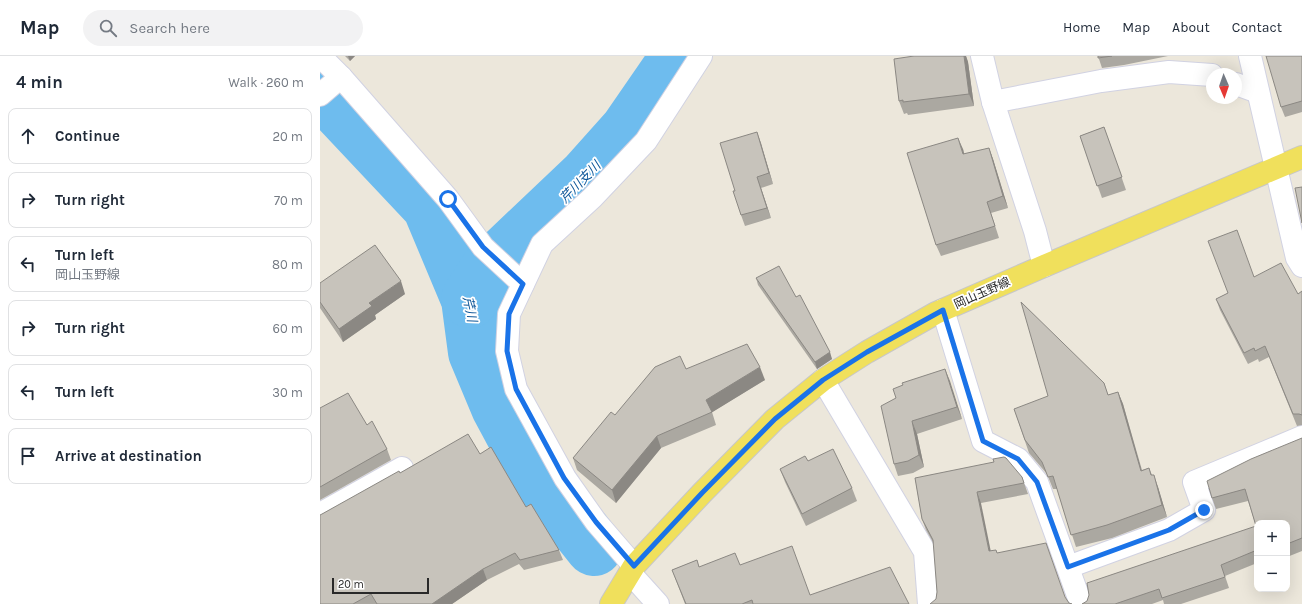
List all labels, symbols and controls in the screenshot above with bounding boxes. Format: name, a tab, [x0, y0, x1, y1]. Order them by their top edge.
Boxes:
search box	[83, 10, 363, 46]
text: Map	[20, 17, 59, 39]
icon: search	[97, 17, 119, 39]
text: Search here	[129, 19, 210, 37]
text: Home	[1063, 19, 1100, 36]
text: Map	[1122, 19, 1150, 36]
text: About	[1172, 19, 1210, 36]
text: Contact	[1232, 19, 1282, 36]
north arrow	[1206, 68, 1242, 104]
text: 4 min	[16, 72, 63, 92]
text: Walk · 260 m	[228, 75, 304, 90]
icon: ahead	[17, 125, 39, 147]
text: Continue	[55, 127, 120, 145]
text: 20 m	[273, 129, 303, 144]
water label: 芹川支川	[557, 157, 605, 206]
icon: right	[17, 189, 39, 211]
route start	[439, 190, 457, 208]
text: Turn right	[55, 191, 125, 209]
text: 70 m	[274, 193, 303, 208]
text: Turn left	[55, 246, 114, 264]
icon: left	[17, 253, 39, 275]
text: 80 m	[272, 257, 303, 272]
text: 岡山玉野線	[55, 267, 120, 282]
street label: 岡山玉野線	[952, 274, 1012, 312]
water label: 芹川	[460, 295, 480, 325]
icon: right	[17, 317, 39, 339]
text: Turn right	[55, 319, 125, 337]
text: 60 m	[273, 321, 303, 336]
icon: left	[17, 381, 39, 403]
text: Turn left	[55, 383, 114, 401]
text: 30 m	[272, 385, 303, 400]
icon: arrive	[17, 445, 39, 467]
text: Arrive at destination	[55, 447, 202, 465]
route end	[1195, 501, 1213, 519]
map controls	[1254, 520, 1290, 592]
button: +	[1254, 520, 1290, 556]
button: −	[1254, 556, 1290, 592]
scale bar	[332, 576, 429, 595]
text: 20 m	[338, 578, 364, 591]

